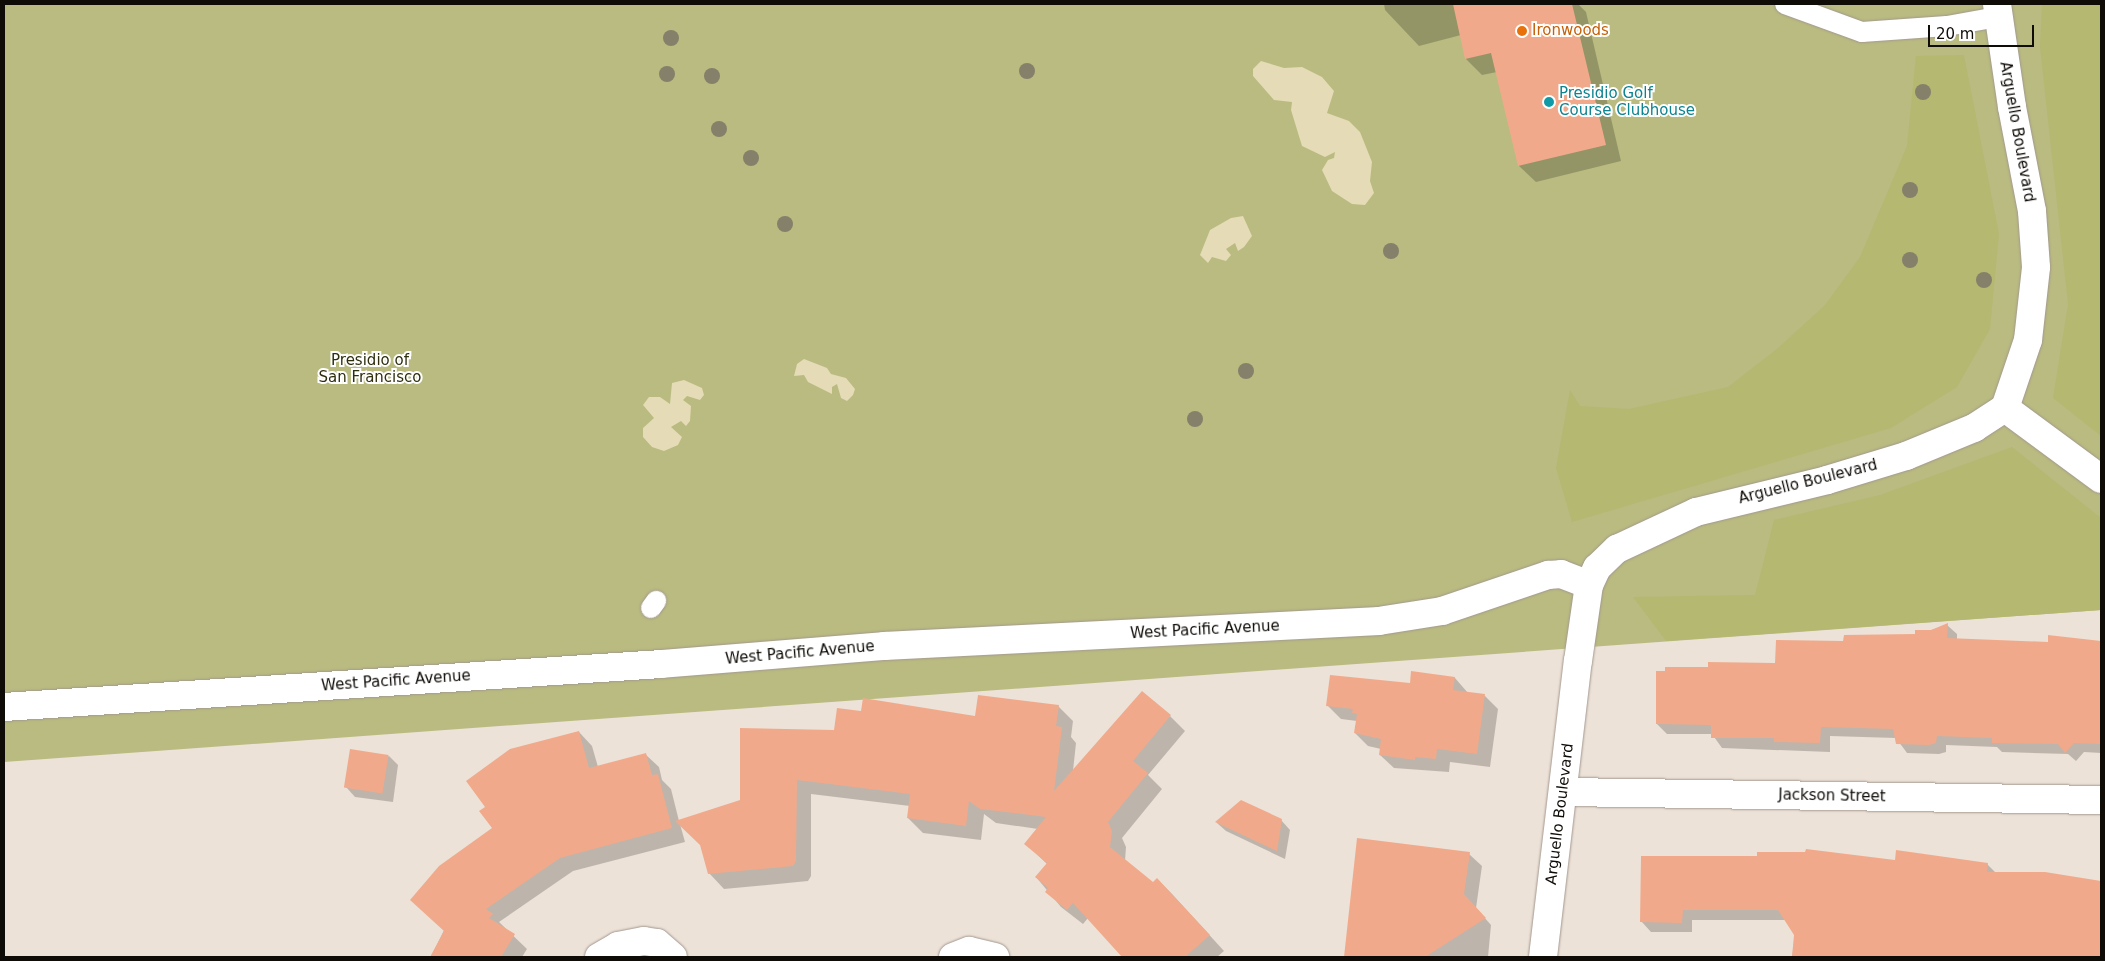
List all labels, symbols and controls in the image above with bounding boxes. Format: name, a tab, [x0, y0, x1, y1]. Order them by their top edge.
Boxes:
scale bar	[1930, 15, 2036, 47]
place label: Ironwoods	[1532, 22, 1609, 40]
marker: Ironwoods	[1516, 25, 1528, 37]
text: 20 m	[1936, 25, 1974, 43]
street label: Arguello Boulevard	[1996, 60, 2038, 204]
place label: Presidio Golf Course Clubhouse	[1559, 84, 1695, 119]
marker: Presidio Golf Course Clubhouse	[1543, 96, 1555, 108]
park label: Presidio of San Francisco	[318, 351, 422, 386]
street label: Arguello Boulevard	[1737, 456, 1879, 508]
street label: West Pacific Avenue	[1130, 617, 1280, 643]
street label: West Pacific Avenue	[725, 638, 875, 668]
street label: West Pacific Avenue	[321, 667, 471, 695]
street label: Arguello Boulevard	[1542, 742, 1578, 886]
street label: Jackson Street	[1778, 786, 1886, 806]

